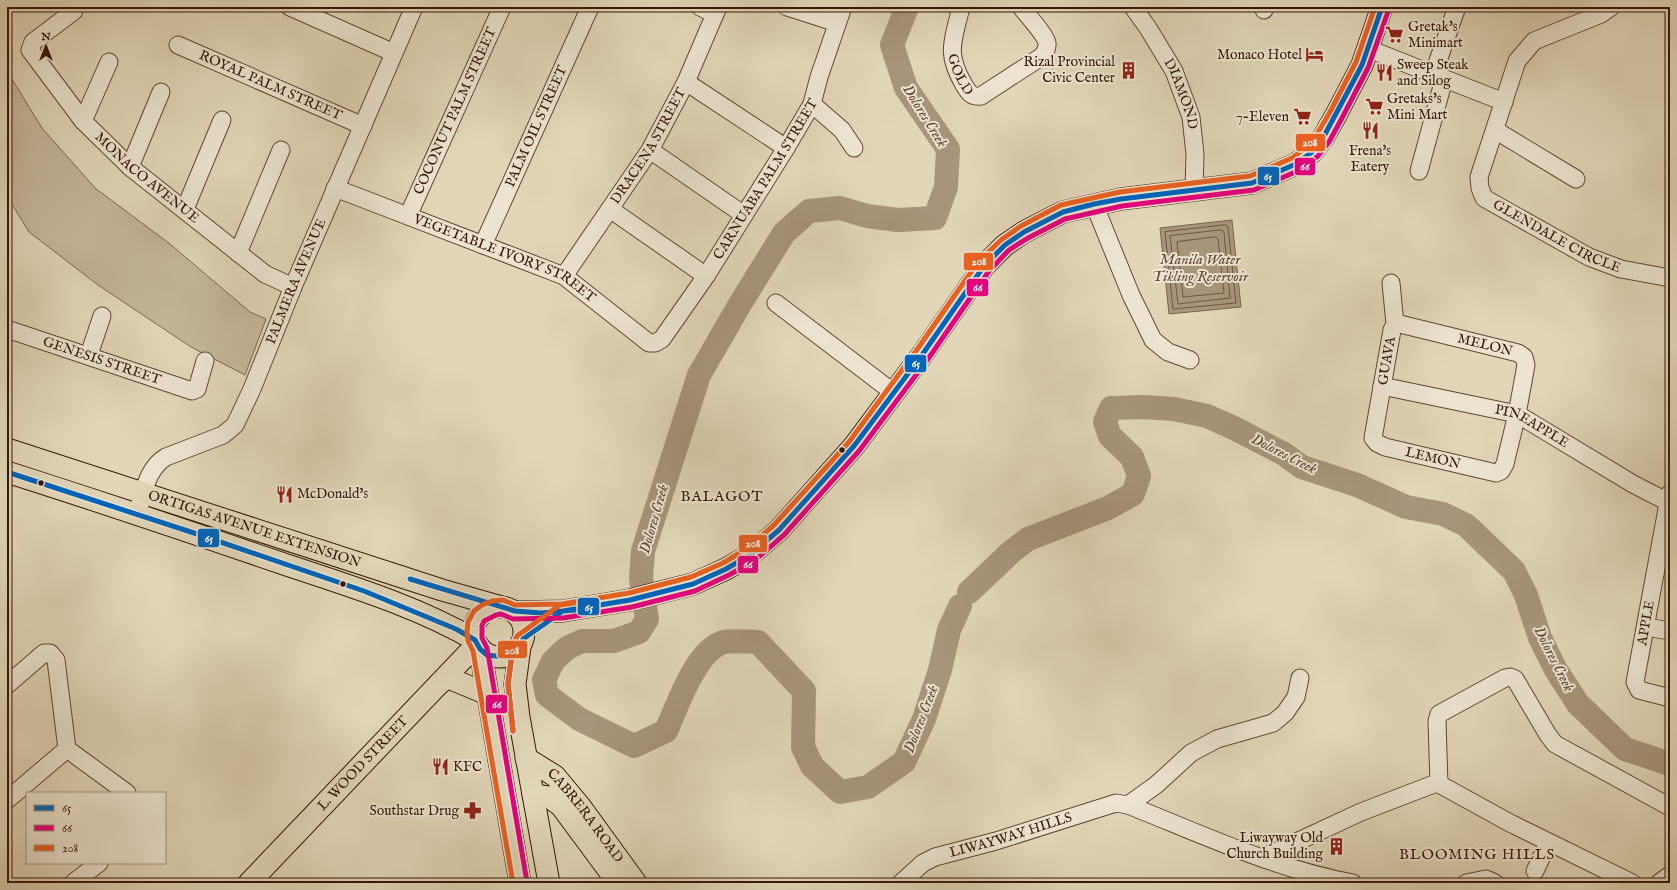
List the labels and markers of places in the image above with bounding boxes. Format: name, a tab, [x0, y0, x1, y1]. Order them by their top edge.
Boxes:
place label: Gretak's Minimart	[1408, 18, 1463, 52]
supermarket icon: Gretak's Minimart	[1385, 25, 1405, 45]
hotel icon: Monaco Hotel	[1305, 45, 1325, 65]
place label: Monaco Hotel	[1217, 46, 1302, 64]
place label: Rizal Provincial Civic Center	[1024, 53, 1115, 87]
place label: Sweep Steak and Silog	[1397, 56, 1469, 90]
building icon: Rizal Provincial Civic Center	[1118, 60, 1138, 80]
restaurant icon: Sweep Steak and Silog	[1374, 63, 1394, 83]
place label: Gretaks's Mini Mart	[1387, 90, 1448, 124]
supermarket icon: Gretaks's Mini Mart	[1364, 97, 1384, 117]
supermarket icon: 7-Eleven	[1292, 107, 1312, 127]
place label: 7-Eleven	[1236, 108, 1290, 126]
restaurant icon: Frena's Eatery	[1360, 121, 1380, 141]
place label: Frena's Eatery	[1349, 142, 1391, 176]
unlabelled marker	[837, 445, 847, 455]
unlabelled marker	[36, 478, 46, 488]
restaurant icon: McDonald's	[274, 484, 294, 504]
place label: McDonald's	[297, 485, 368, 503]
unlabelled marker	[338, 579, 348, 589]
restaurant icon: KFC	[430, 757, 450, 777]
place label: KFC	[453, 758, 482, 776]
pharmacy icon: Southstar Drug	[462, 801, 482, 821]
place label: Southstar Drug	[370, 802, 459, 820]
place label: Liwayway Old Church Building	[1226, 829, 1324, 863]
building icon: Liwayway Old Church Building	[1326, 836, 1346, 856]

